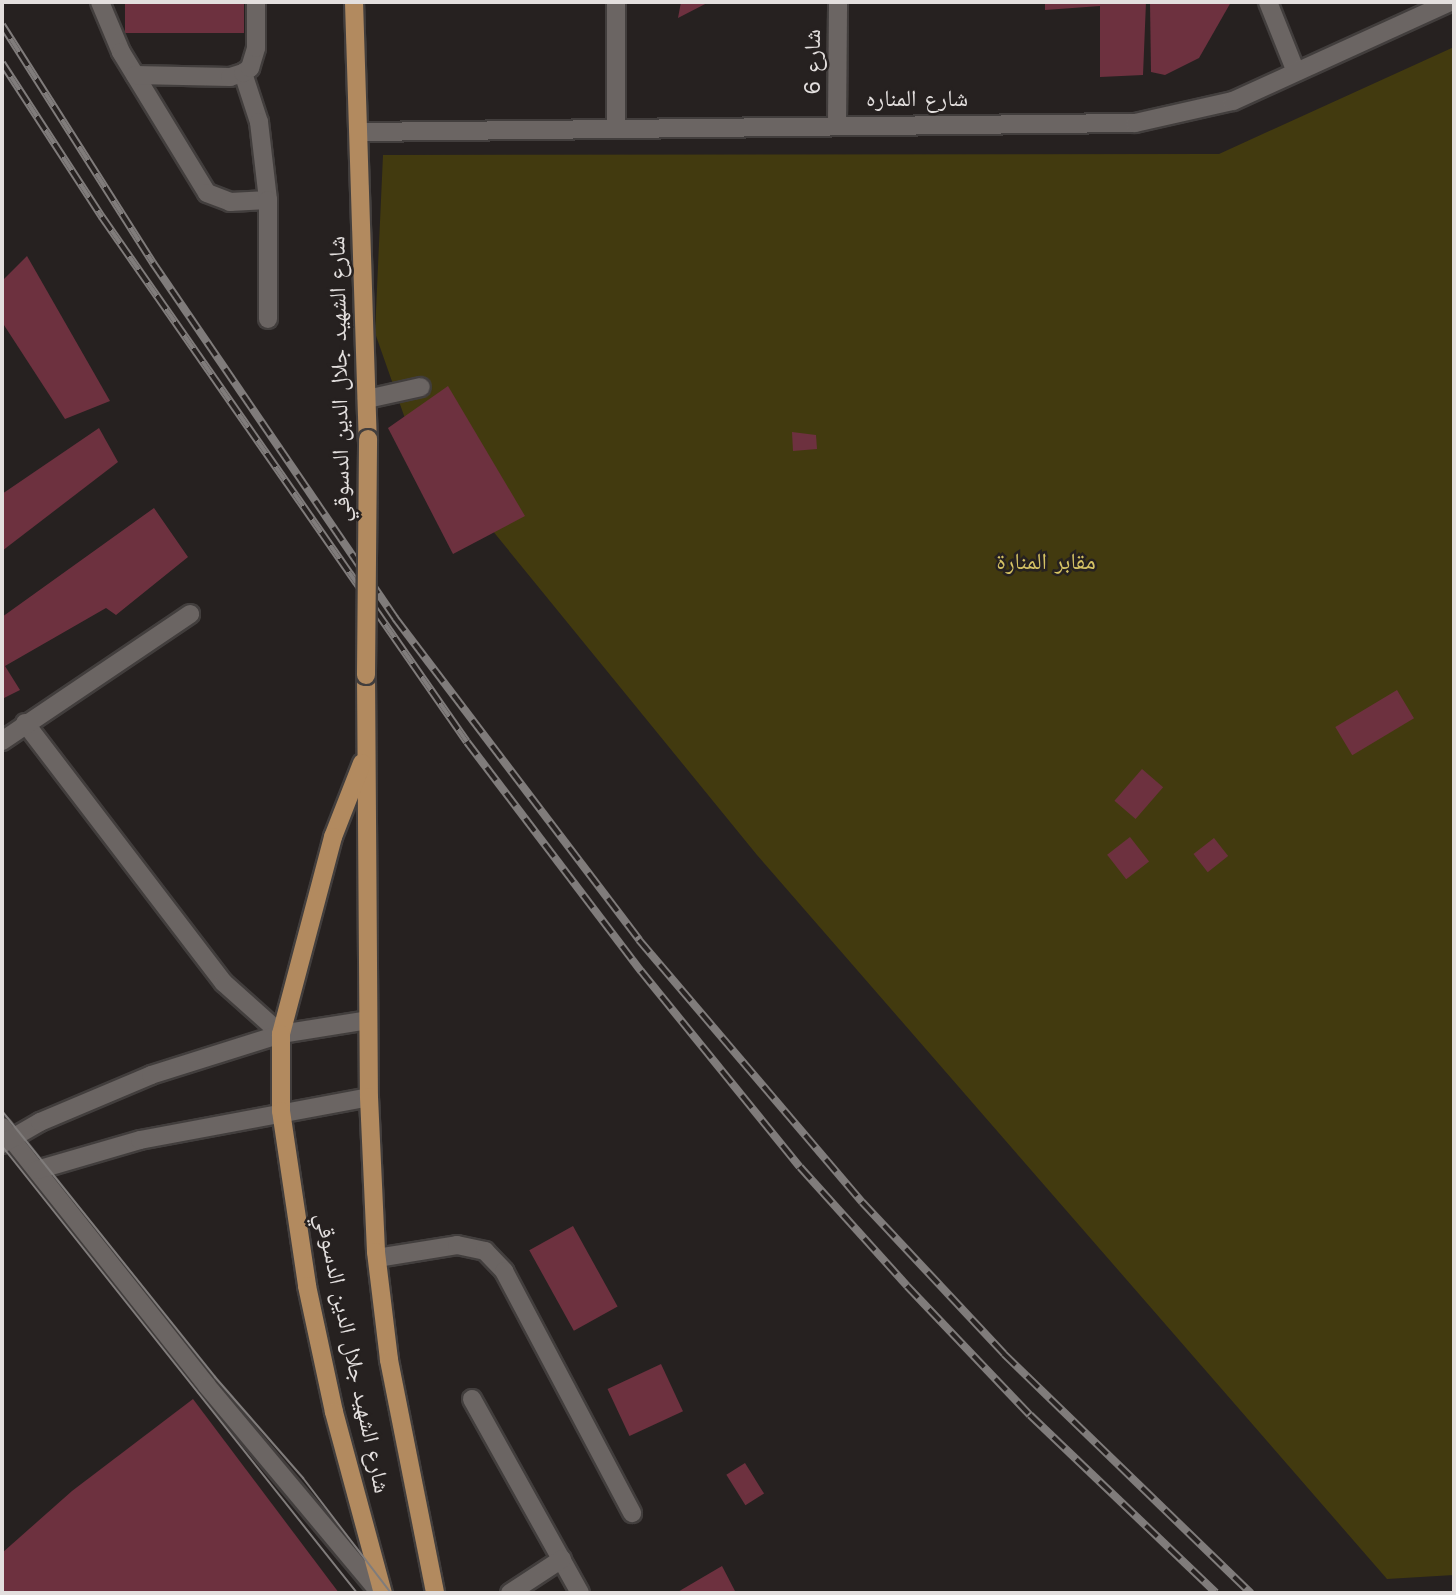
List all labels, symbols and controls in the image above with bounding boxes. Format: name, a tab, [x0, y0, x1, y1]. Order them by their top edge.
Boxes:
street label: شارع 6	[799, 29, 827, 95]
street label: شارع المناره	[866, 85, 968, 113]
street label: شارع الشهيد جلال الدين الدسوقي	[324, 236, 356, 522]
park label: مقابر المنارة	[996, 548, 1096, 576]
street label: شارع الشهيد جلال الدين الدسوقي	[309, 1210, 395, 1496]

